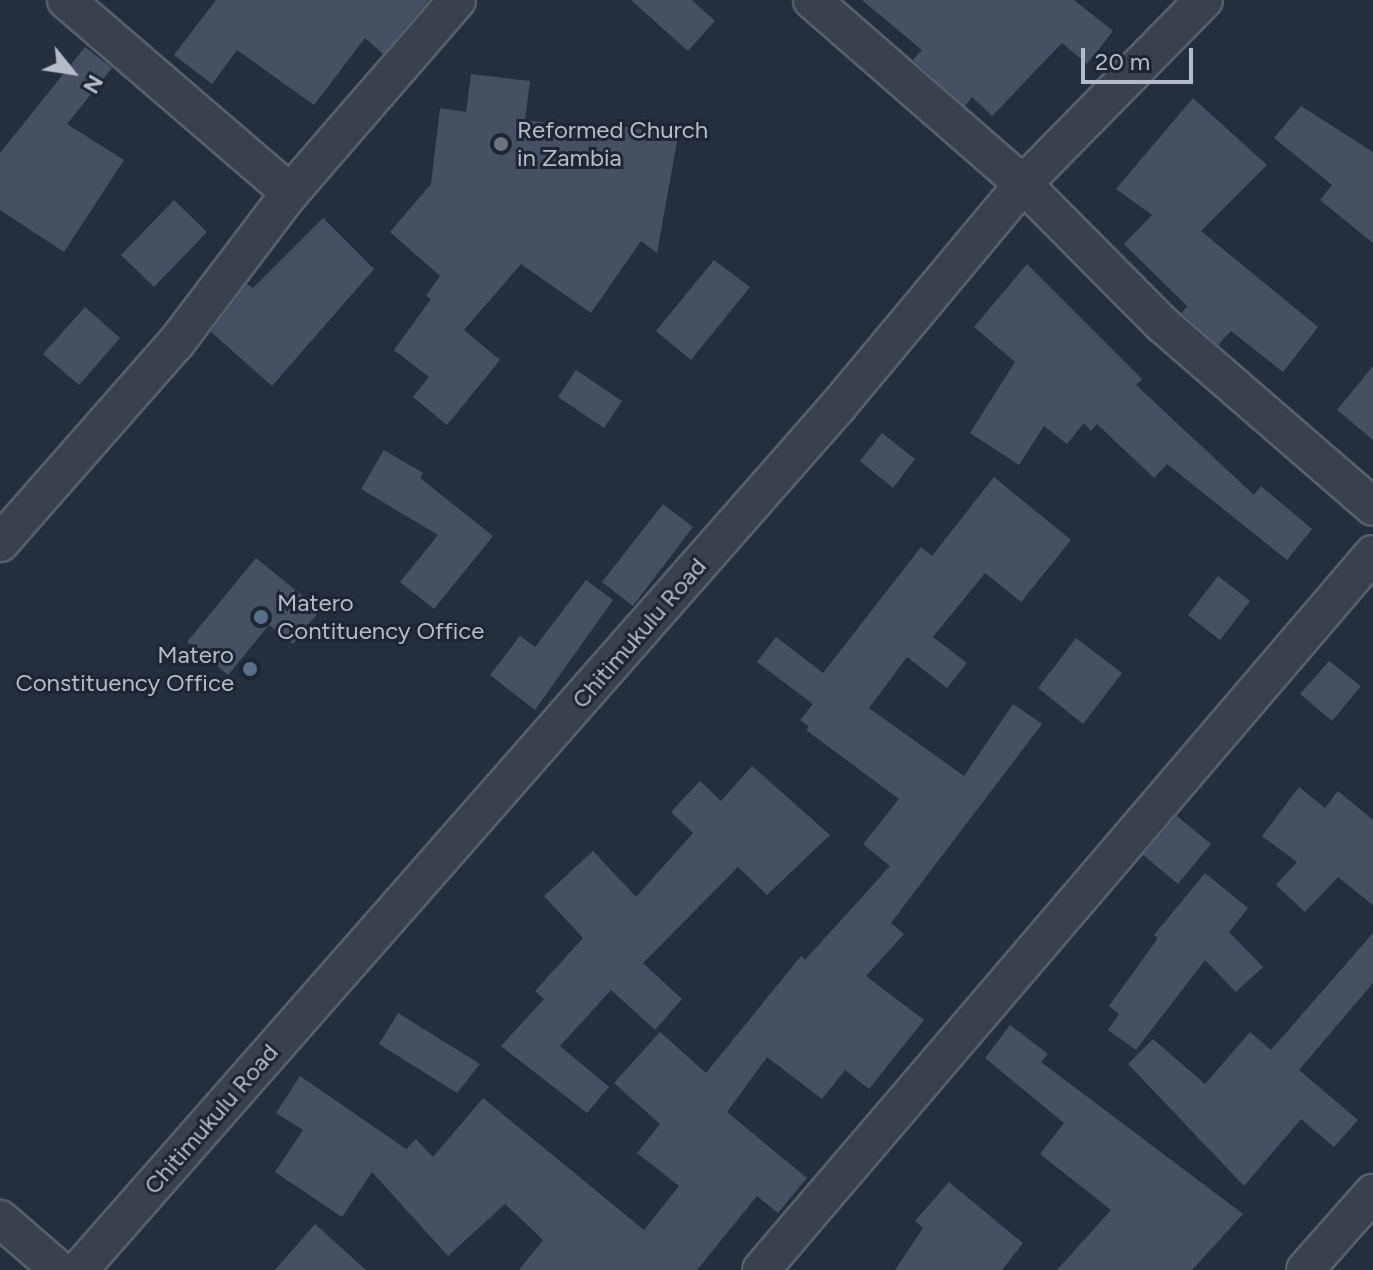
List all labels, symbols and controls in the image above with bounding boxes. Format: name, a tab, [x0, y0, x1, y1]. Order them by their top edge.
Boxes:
north arrow	[32, 32, 112, 112]
scale bar	[1085, 32, 1197, 82]
text: 20 m	[1095, 47, 1150, 76]
text: N	[77, 70, 109, 98]
place label: Reformed Church in Zambia	[517, 116, 708, 172]
marker: Reformed Church in Zambia	[492, 135, 510, 153]
street label: Chitimukulu Road	[566, 552, 712, 714]
place label: Matero Contituency Office	[277, 589, 484, 645]
marker: Matero Contituency Office	[252, 608, 270, 626]
place label: Matero Constituency Office	[15, 641, 234, 697]
marker: Matero Constituency Office	[241, 660, 259, 678]
street label: Chitimukulu Road	[138, 1038, 284, 1200]

